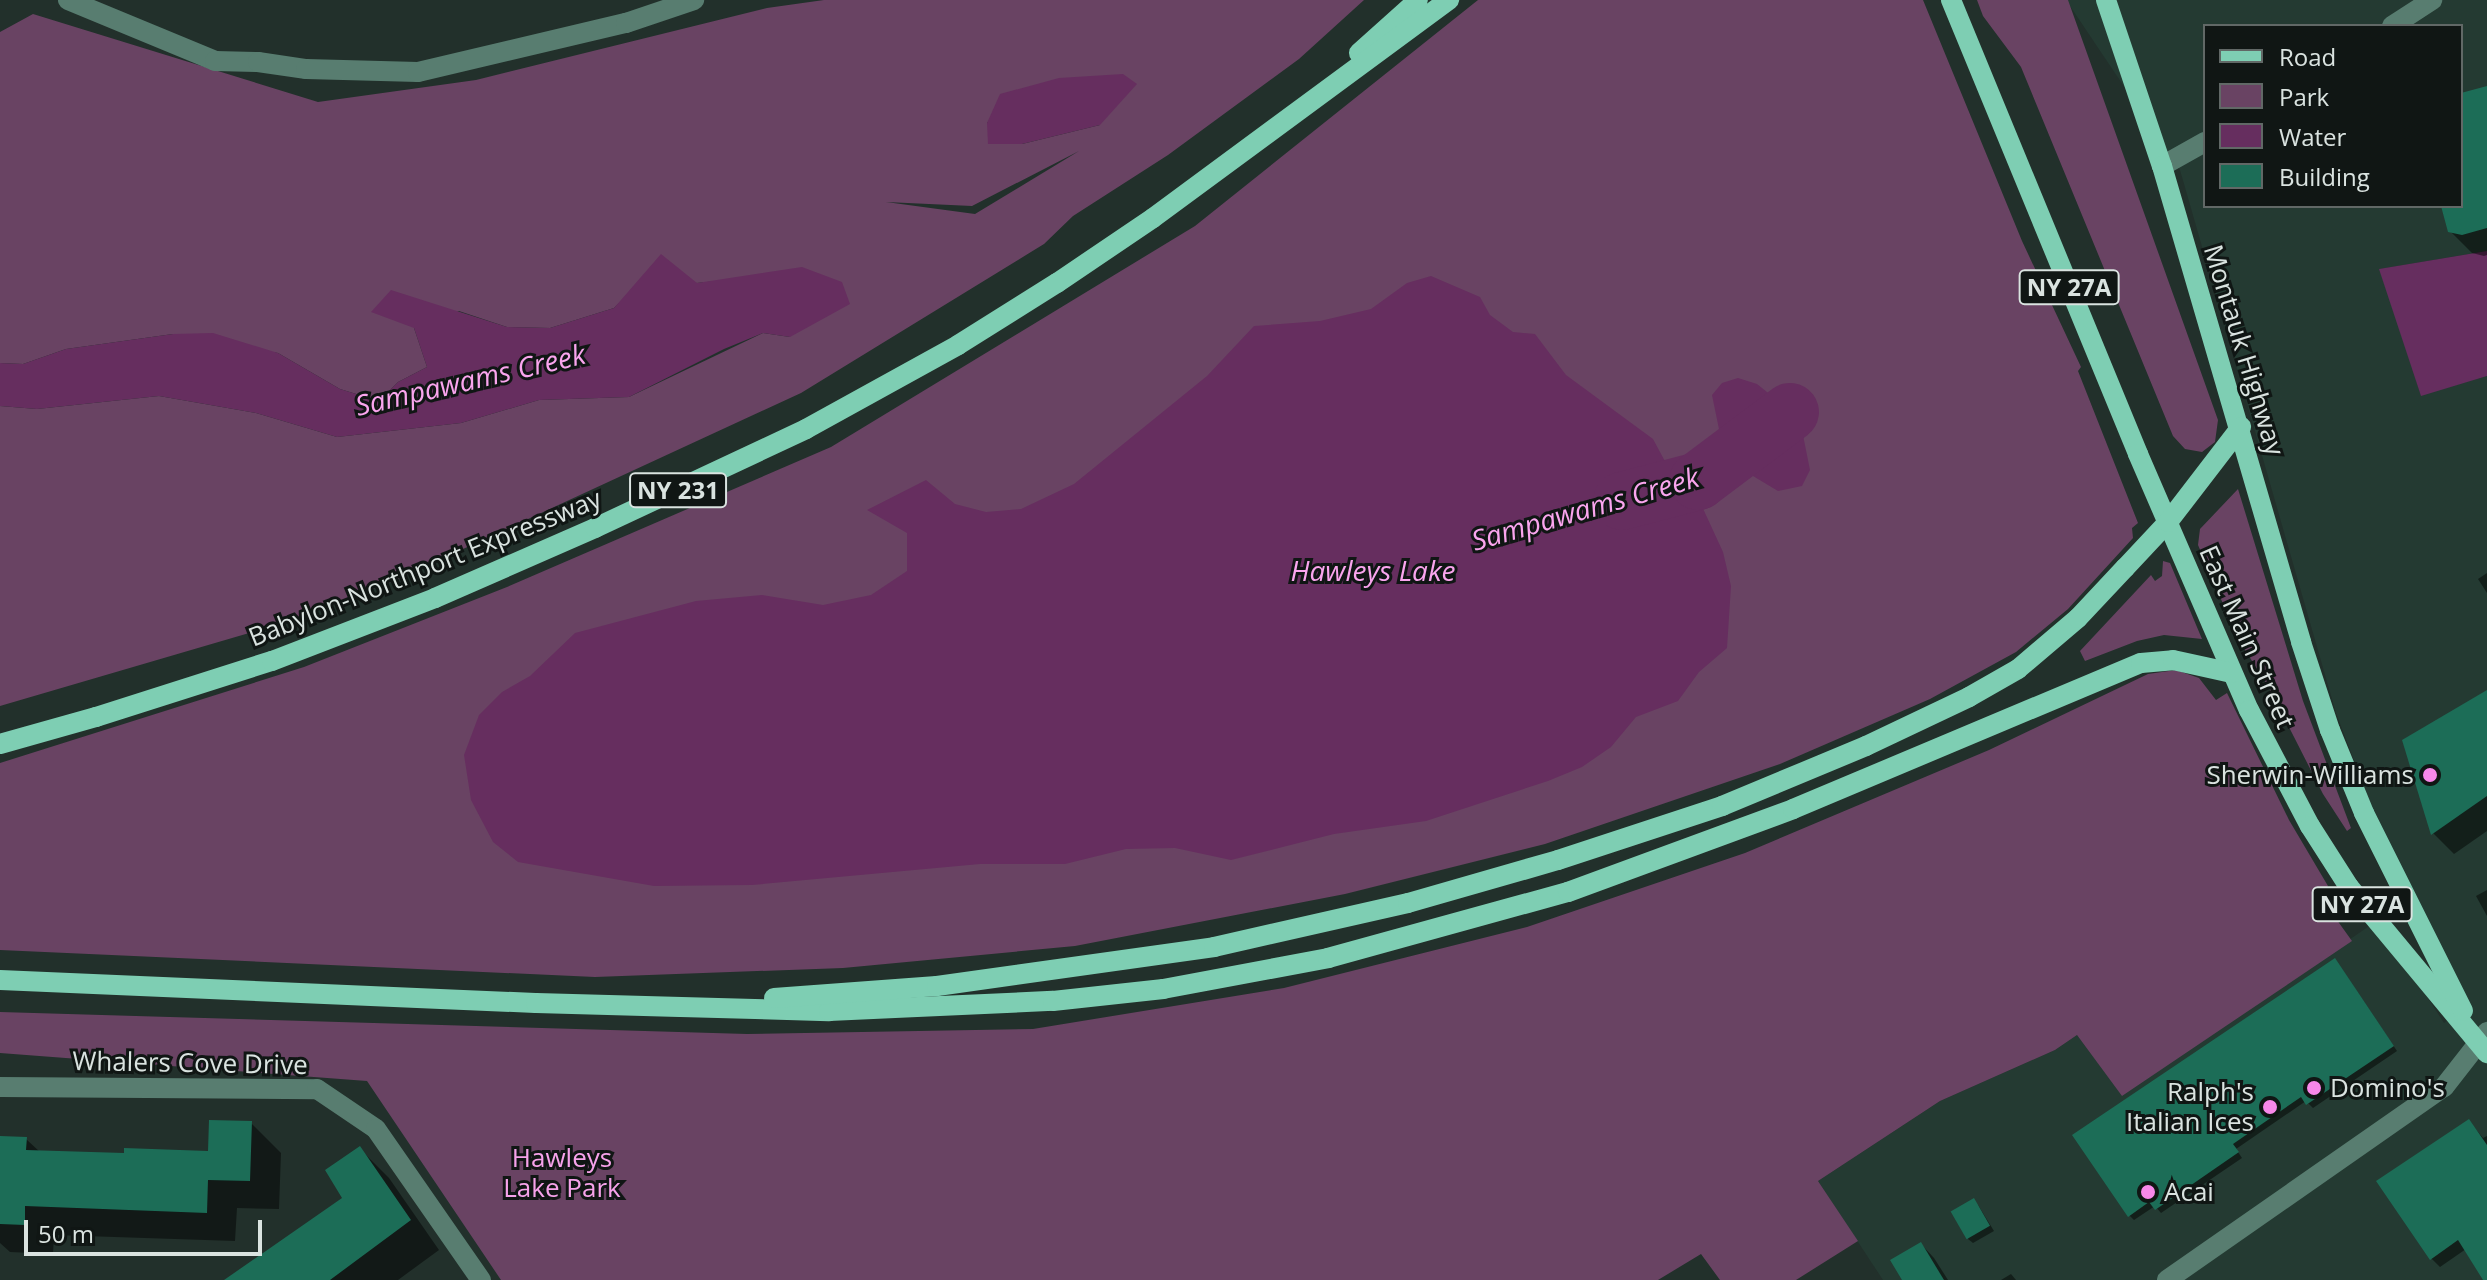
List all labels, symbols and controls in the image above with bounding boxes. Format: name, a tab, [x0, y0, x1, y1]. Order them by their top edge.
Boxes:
legend	[2203, 24, 2463, 208]
text: Road	[2279, 40, 2336, 73]
text: Park	[2279, 80, 2329, 113]
text: Water	[2279, 120, 2346, 153]
text: Building	[2279, 160, 2370, 193]
street label: Montauk Highway	[2197, 241, 2291, 459]
road number: NY 27A	[2017, 267, 2121, 307]
water label: Sampawams Creek	[352, 336, 588, 422]
water label: Sampawams Creek	[1467, 459, 1703, 557]
road number: NY 231	[628, 470, 728, 510]
street label: Babylon-Northport Expressway	[244, 483, 606, 653]
street label: East Main Street	[2193, 541, 2301, 733]
water label: Hawleys Lake	[1290, 553, 1456, 587]
place label: Sherwin-Williams	[2206, 759, 2414, 791]
marker: Sherwin-Williams	[2421, 766, 2439, 784]
road number: NY 27A	[2310, 884, 2414, 924]
street label: Whalers Cove Drive	[72, 1045, 308, 1081]
place label: Domino's	[2330, 1072, 2445, 1104]
place label: Ralph's Italian Ices	[2126, 1076, 2254, 1138]
marker: Domino's	[2305, 1079, 2323, 1097]
marker: Ralph's Italian Ices	[2261, 1098, 2279, 1116]
park label: Hawleys Lake Park	[503, 1142, 621, 1204]
place label: Acai	[2164, 1176, 2214, 1208]
marker: Acai	[2139, 1183, 2157, 1201]
scale bar	[28, 1204, 266, 1254]
text: 50 m	[38, 1217, 94, 1250]

